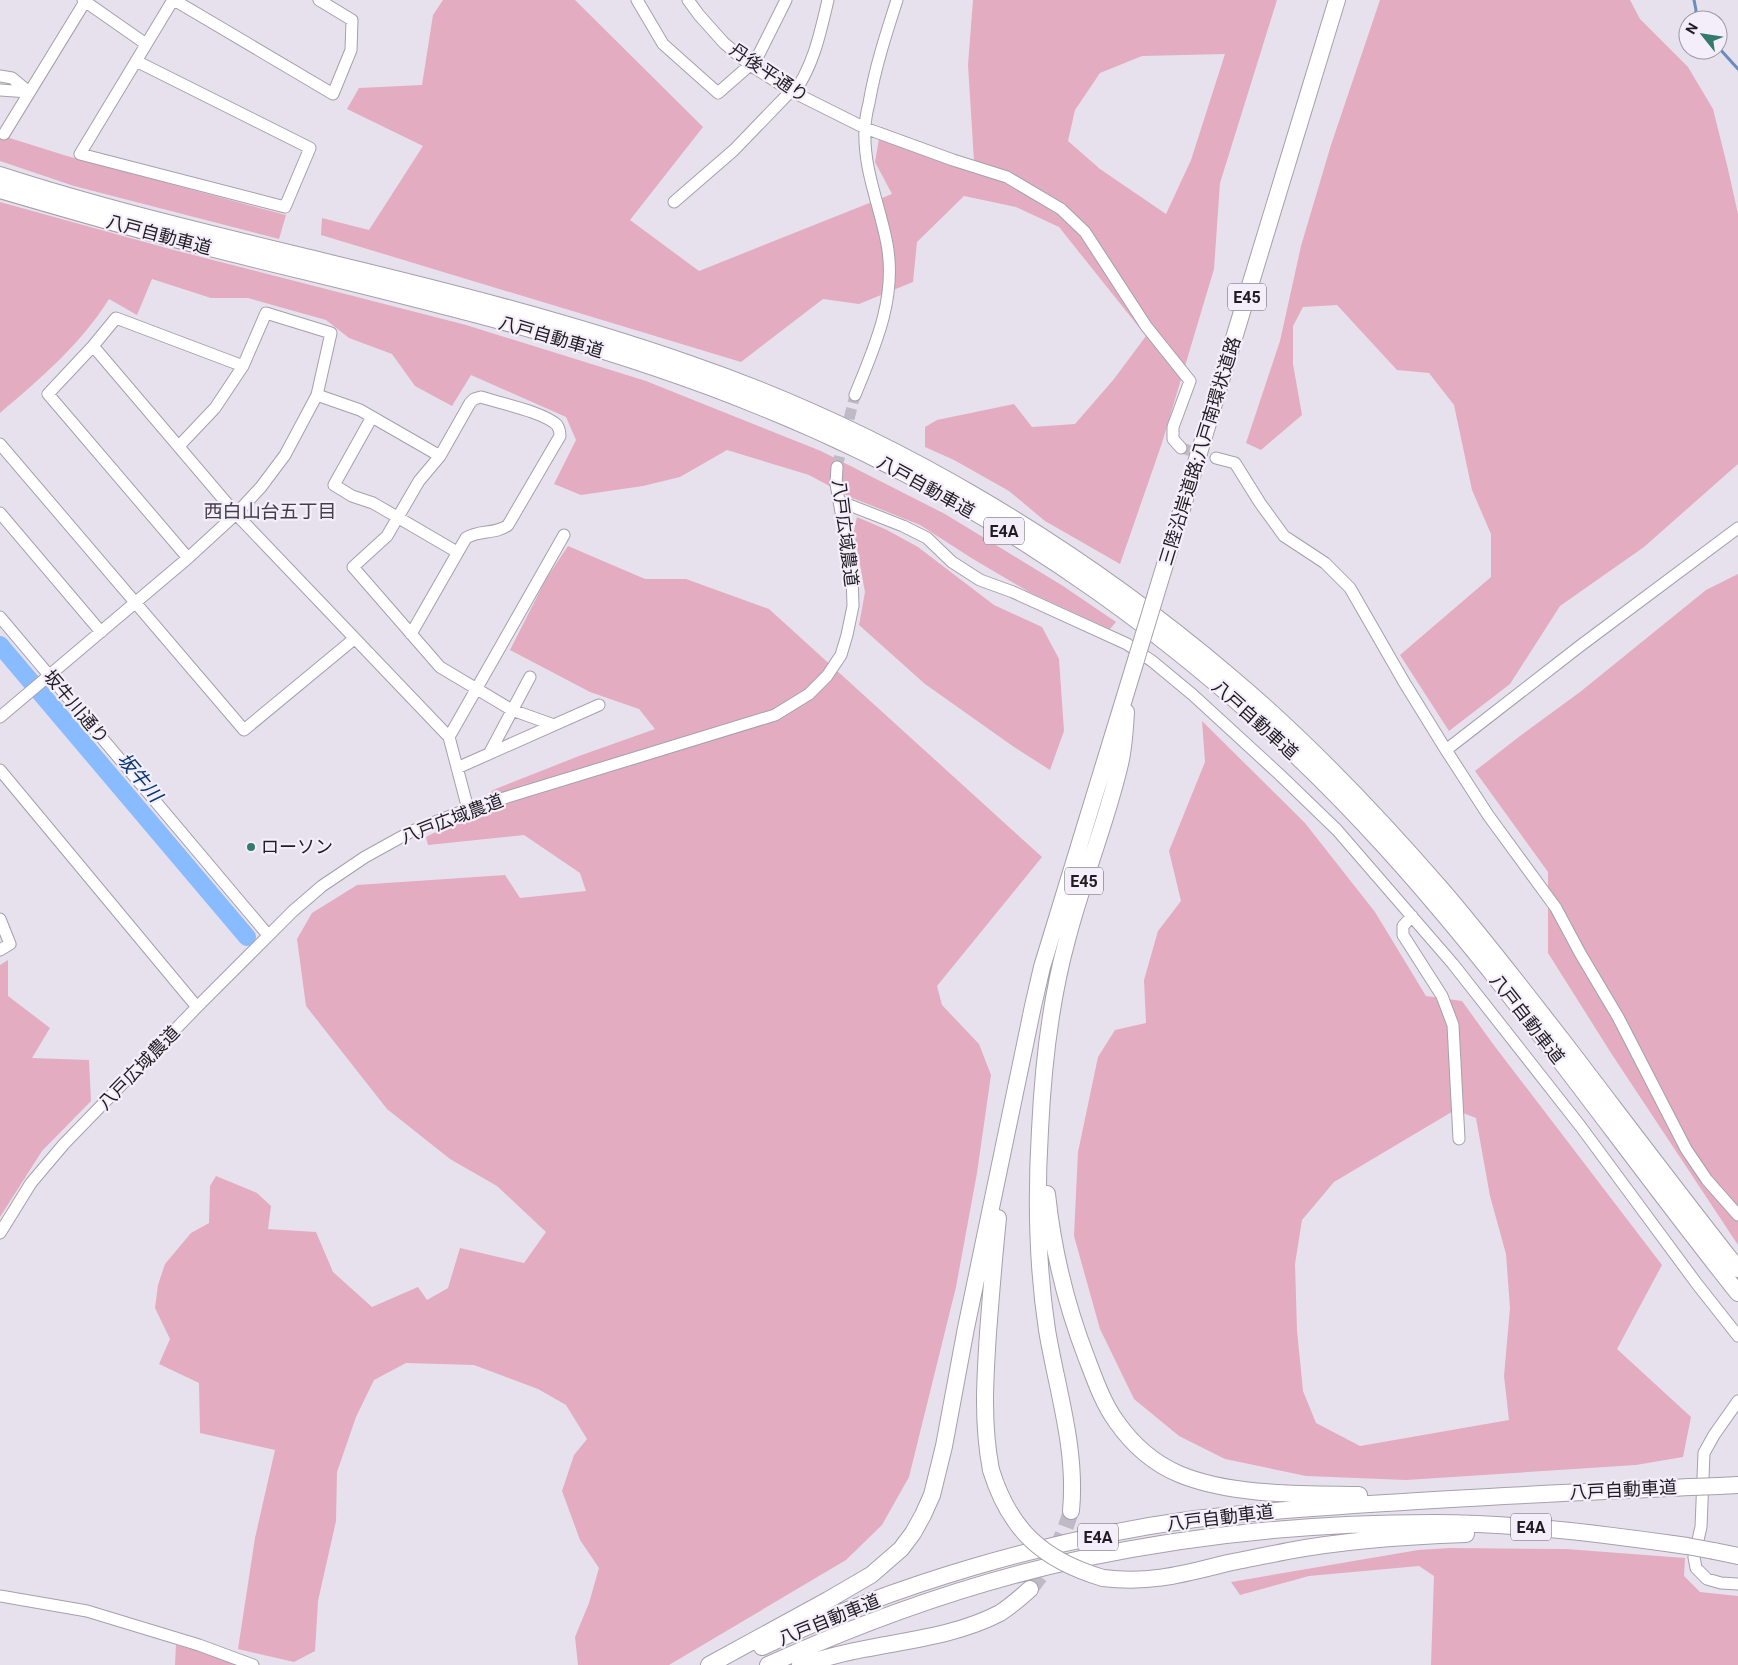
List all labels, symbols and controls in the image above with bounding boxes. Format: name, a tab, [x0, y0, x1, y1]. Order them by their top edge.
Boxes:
north arrow	[1678, 10, 1728, 60]
text: N	[1682, 20, 1701, 37]
street label: 丹後平通り	[726, 39, 812, 106]
street label: 八戸自動車道	[104, 210, 214, 259]
road number: E45	[1228, 284, 1266, 310]
street label: 八戸自動車道	[496, 312, 606, 361]
street label: 三陸沿岸道路;八戸南環状道路	[1155, 334, 1244, 568]
street label: 八戸自動車道	[874, 451, 979, 522]
street label: 八戸広域農道	[828, 478, 862, 588]
district label: 西白山台五丁目	[203, 500, 337, 523]
road number: E4A	[984, 518, 1024, 544]
street label: 坂牛川通り	[39, 665, 113, 748]
street label: 八戸自動車道	[1208, 676, 1302, 764]
water label: 坂牛川	[112, 748, 168, 808]
street label: 八戸広域農道	[398, 789, 506, 848]
place label: ローソン	[261, 836, 333, 857]
marker: ローソン	[245, 841, 257, 853]
road number: E45	[1065, 868, 1103, 894]
street label: 八戸自動車道	[1486, 970, 1569, 1068]
street label: 八戸広域農道	[94, 1022, 184, 1114]
street label: 八戸自動車道	[1568, 1476, 1677, 1503]
street label: 八戸自動車道	[1165, 1501, 1275, 1535]
road number: E4A	[1511, 1514, 1551, 1540]
road number: E4A	[1078, 1524, 1118, 1550]
street label: 八戸自動車道	[775, 1590, 883, 1650]

